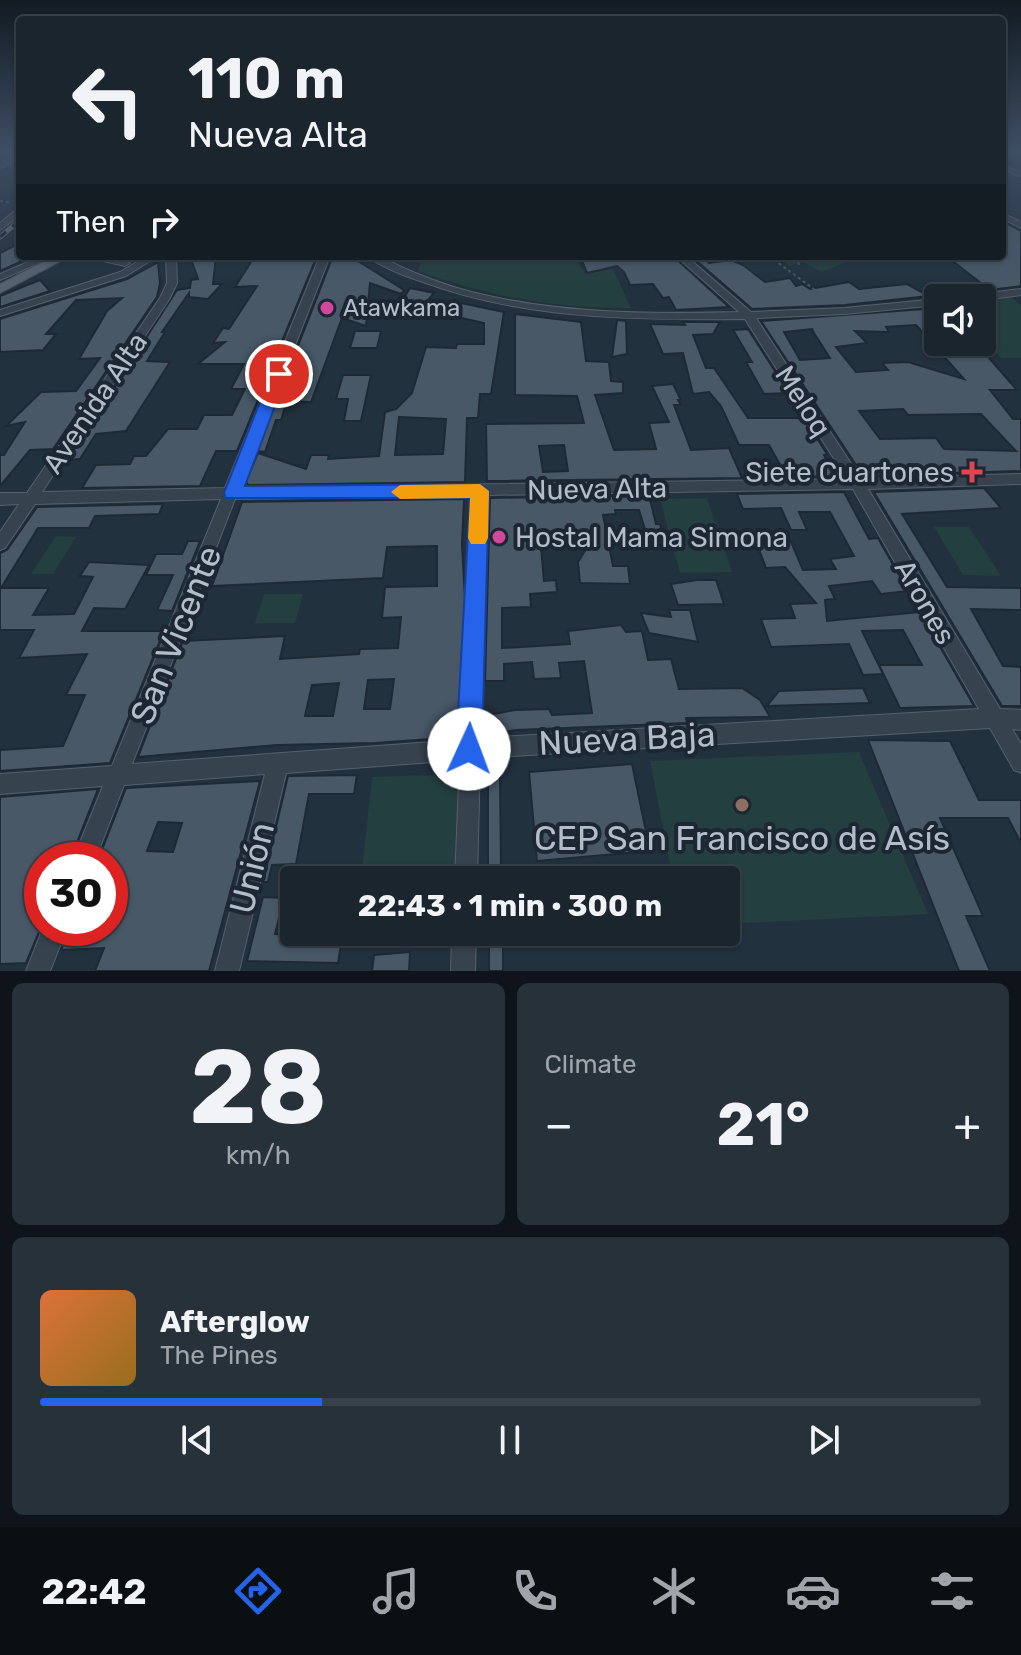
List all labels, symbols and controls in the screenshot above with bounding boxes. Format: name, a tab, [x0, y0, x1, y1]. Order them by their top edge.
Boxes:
text: 110 m	[188, 46, 345, 112]
icon: left	[56, 48, 160, 152]
text: Nueva Alta	[188, 113, 368, 156]
icon: right	[142, 200, 186, 244]
text: Then	[56, 204, 126, 240]
map controls	[924, 284, 996, 356]
button: sound	[924, 284, 996, 356]
place label: Atawkama	[343, 294, 460, 322]
marker: Atawkama	[318, 299, 336, 317]
street label: Avenida Alta	[36, 326, 154, 480]
pin	[245, 340, 313, 408]
icon: arrive	[257, 352, 301, 396]
street label: Meloq	[768, 360, 838, 442]
place label: Siete Cuartones	[745, 456, 954, 489]
marker: Siete Cuartones	[961, 461, 983, 483]
street label: Nueva Alta	[527, 471, 667, 507]
place label: Hostal Mama Simona	[515, 521, 788, 554]
marker: Hostal Mama Simona	[490, 528, 508, 546]
street label: San Vicente	[122, 540, 230, 730]
street label: Arones	[888, 554, 962, 650]
position arrow	[427, 707, 511, 791]
street label: Nueva Baja	[538, 714, 716, 764]
marker: CEP San Francisco de Asís	[733, 796, 751, 814]
street label: Unión	[221, 818, 283, 918]
place label: CEP San Francisco de Asís	[534, 818, 950, 859]
speed limit sign: 30	[24, 842, 128, 946]
text: 22:43 · 1 min · 300 m	[358, 888, 662, 924]
text: 28	[189, 1026, 327, 1149]
text: Climate	[545, 1049, 637, 1080]
text: 21°	[717, 1089, 810, 1160]
text: −	[545, 1099, 573, 1151]
text: +	[954, 1099, 981, 1151]
text: km/h	[226, 1140, 291, 1171]
text: Afterglow	[160, 1304, 310, 1340]
text: The Pines	[160, 1340, 278, 1371]
icon: previous	[175, 1418, 219, 1462]
icon: pause	[488, 1418, 532, 1462]
icon: next	[802, 1418, 846, 1462]
icon: directions	[230, 1563, 286, 1619]
icon: music	[368, 1563, 424, 1619]
icon: phone	[507, 1563, 563, 1619]
icon: climate	[646, 1563, 702, 1619]
icon: car	[785, 1563, 841, 1619]
icon: filters	[924, 1563, 980, 1619]
text: 22:42	[41, 1570, 147, 1613]

